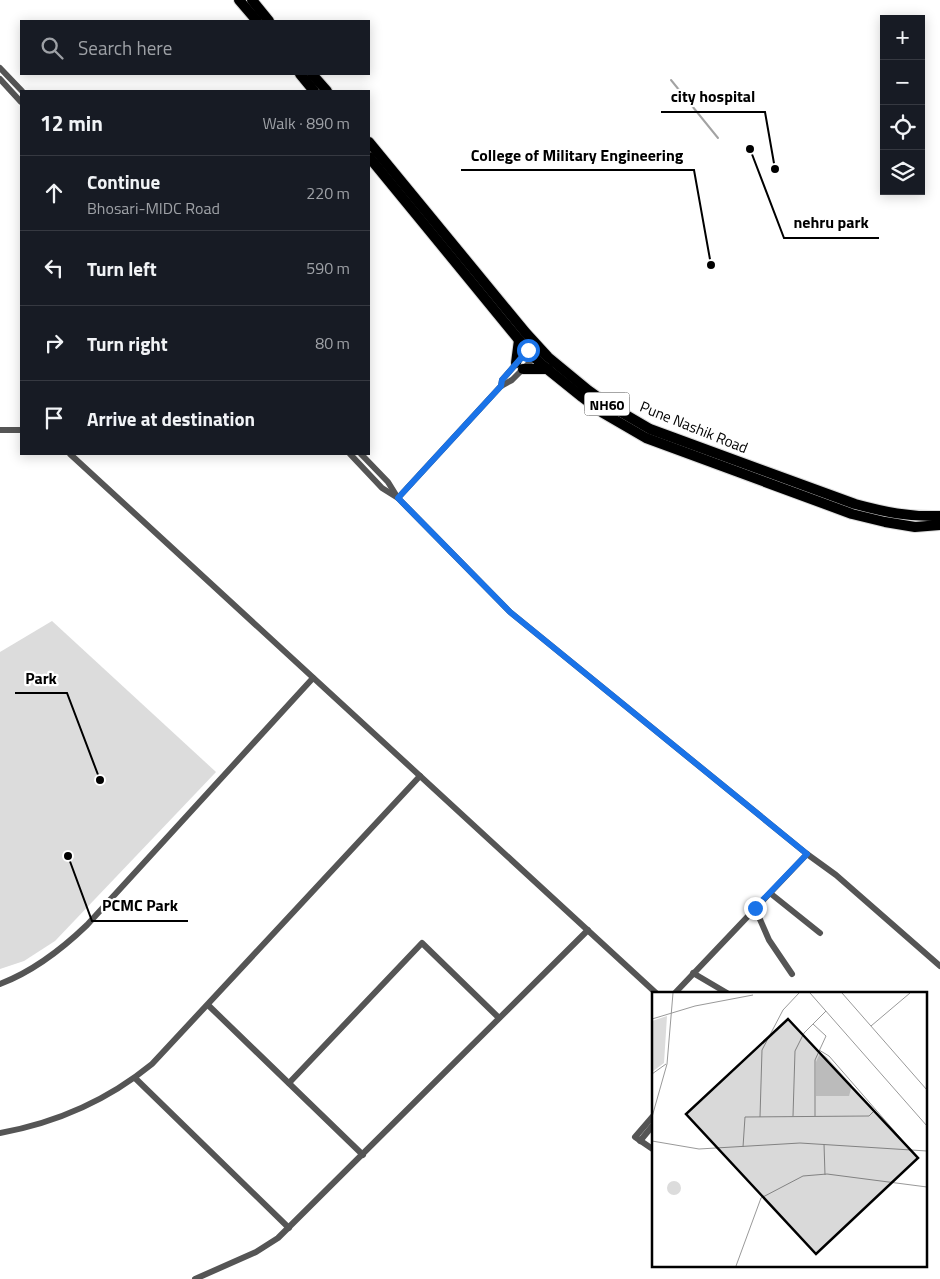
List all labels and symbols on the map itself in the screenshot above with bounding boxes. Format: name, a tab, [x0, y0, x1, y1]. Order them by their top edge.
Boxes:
callout: city hospital	[661, 81, 765, 112]
text: city hospital	[671, 84, 755, 108]
callout: College of Military Engineering	[461, 139, 694, 170]
text: College of Military Engineering	[471, 143, 684, 167]
callout: nehru park	[784, 207, 879, 238]
text: nehru park	[793, 210, 869, 234]
route start	[517, 339, 540, 362]
road number: NH60	[584, 392, 630, 416]
street label: Pune Nashik Road	[637, 395, 751, 459]
callout: Park	[15, 662, 67, 693]
text: Park	[25, 666, 58, 690]
callout: PCMC Park	[92, 890, 188, 921]
text: PCMC Park	[102, 893, 179, 917]
route end	[744, 897, 767, 920]
inset map	[652, 992, 928, 1266]

